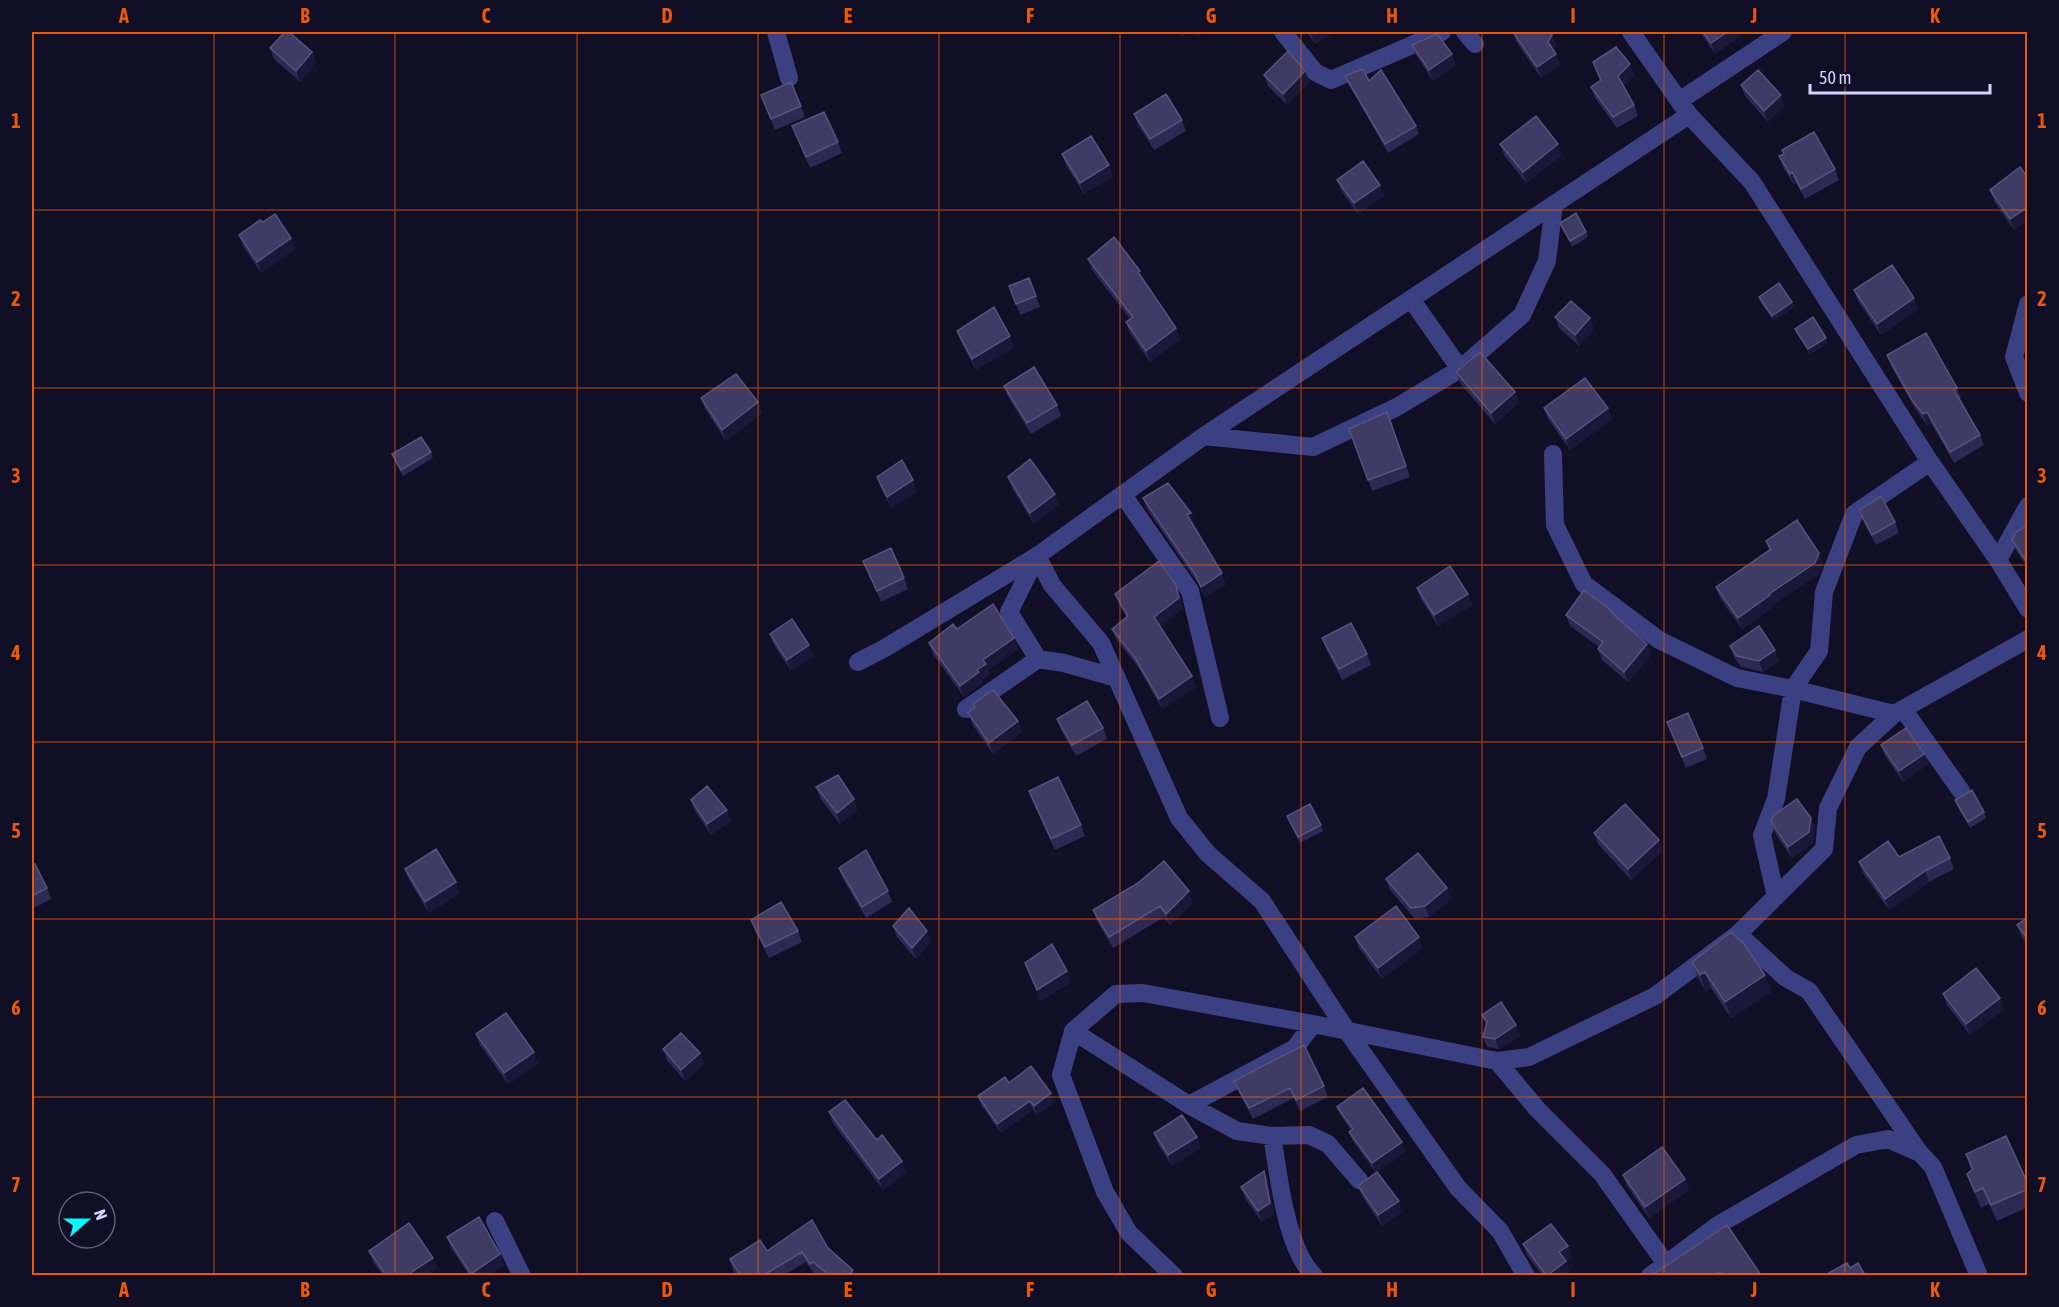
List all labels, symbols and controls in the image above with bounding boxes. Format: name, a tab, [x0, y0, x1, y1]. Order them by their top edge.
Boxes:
text: A	[118, 4, 129, 27]
text: B	[300, 4, 310, 27]
text: C	[482, 4, 491, 27]
text: D	[661, 4, 673, 27]
text: E	[844, 4, 853, 27]
text: F	[1026, 4, 1034, 27]
text: G	[1206, 4, 1217, 27]
text: H	[1386, 4, 1398, 27]
text: I	[1570, 4, 1576, 27]
text: J	[1750, 4, 1757, 27]
text: K	[1930, 4, 1940, 27]
scale bar	[1810, 57, 1990, 95]
text: 50 m	[1819, 67, 1851, 88]
text: 1	[11, 109, 21, 132]
text: 1	[2037, 109, 2047, 132]
text: 2	[11, 287, 21, 310]
text: 2	[2037, 287, 2047, 310]
text: 3	[11, 464, 21, 487]
text: 3	[2037, 464, 2047, 487]
text: 4	[10, 641, 21, 664]
text: 4	[2036, 641, 2047, 664]
text: 5	[11, 819, 21, 842]
text: 5	[2037, 819, 2047, 842]
text: 6	[11, 996, 21, 1019]
text: 6	[2037, 996, 2047, 1019]
text: 7	[11, 1173, 21, 1196]
text: 7	[2037, 1173, 2047, 1196]
north arrow	[57, 1190, 117, 1250]
text: N	[91, 1207, 111, 1222]
text: A	[118, 1278, 129, 1301]
text: B	[300, 1278, 310, 1301]
text: C	[482, 1278, 491, 1301]
text: D	[661, 1278, 673, 1301]
text: E	[844, 1278, 853, 1301]
text: F	[1026, 1278, 1034, 1301]
text: G	[1206, 1278, 1217, 1301]
text: H	[1386, 1278, 1398, 1301]
text: I	[1570, 1278, 1576, 1301]
text: J	[1750, 1278, 1757, 1301]
text: K	[1930, 1278, 1940, 1301]

